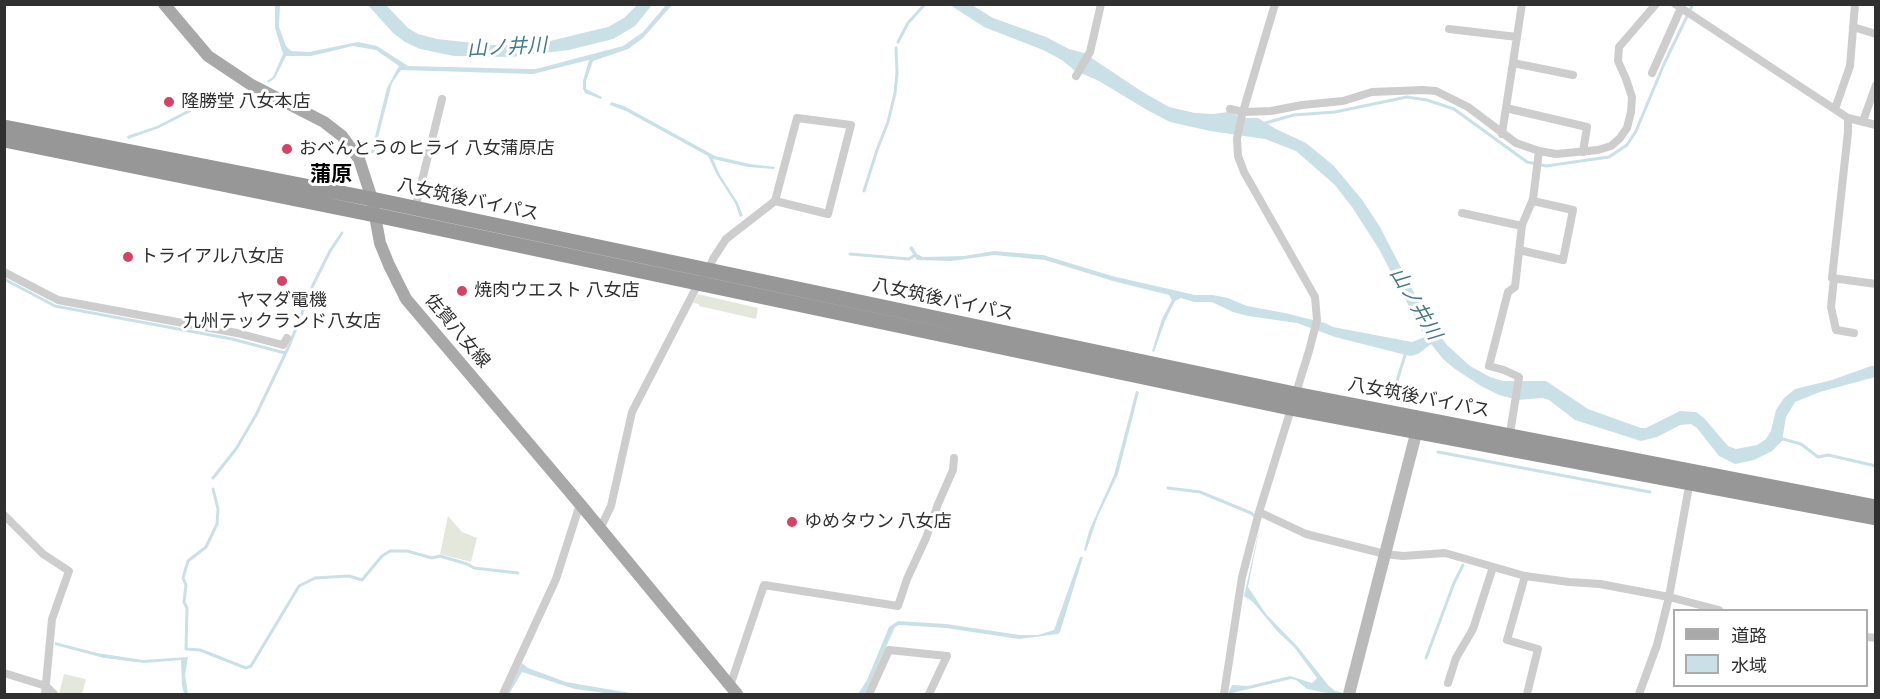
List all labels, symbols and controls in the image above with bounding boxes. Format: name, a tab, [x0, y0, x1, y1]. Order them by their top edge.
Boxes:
water label: 山ノ井川	[466, 34, 548, 62]
place label: 隆勝堂 八女本店	[181, 91, 311, 113]
marker: 隆勝堂 八女本店	[162, 95, 176, 109]
place label: おべんとうのヒライ 八女蒲原店	[299, 138, 555, 160]
marker: おべんとうのヒライ 八女蒲原店	[280, 142, 294, 156]
district label: 蒲原	[310, 162, 352, 188]
street label: 八女筑後バイパス	[395, 174, 541, 226]
place label: トライアル八女店	[140, 246, 284, 268]
marker: トライアル八女店	[121, 250, 135, 264]
water label: 山ノ井川	[1384, 264, 1446, 344]
marker: ヤマダ電機 九州テックランド八女店	[275, 274, 289, 288]
street label: 八女筑後バイパス	[870, 274, 1016, 326]
place label: 焼肉ウエスト 八女店	[474, 280, 640, 302]
marker: 焼肉ウエスト 八女店	[455, 284, 469, 298]
place label: ヤマダ電機 九州テックランド八女店	[183, 290, 381, 332]
street label: 佐賀八女線	[420, 290, 494, 372]
street label: 八女筑後バイパス	[1346, 374, 1492, 422]
place label: ゆめタウン 八女店	[804, 511, 952, 533]
marker: ゆめタウン 八女店	[785, 515, 799, 529]
legend	[1673, 609, 1868, 687]
text: 道路	[1731, 623, 1767, 647]
text: 水域	[1731, 653, 1767, 677]

